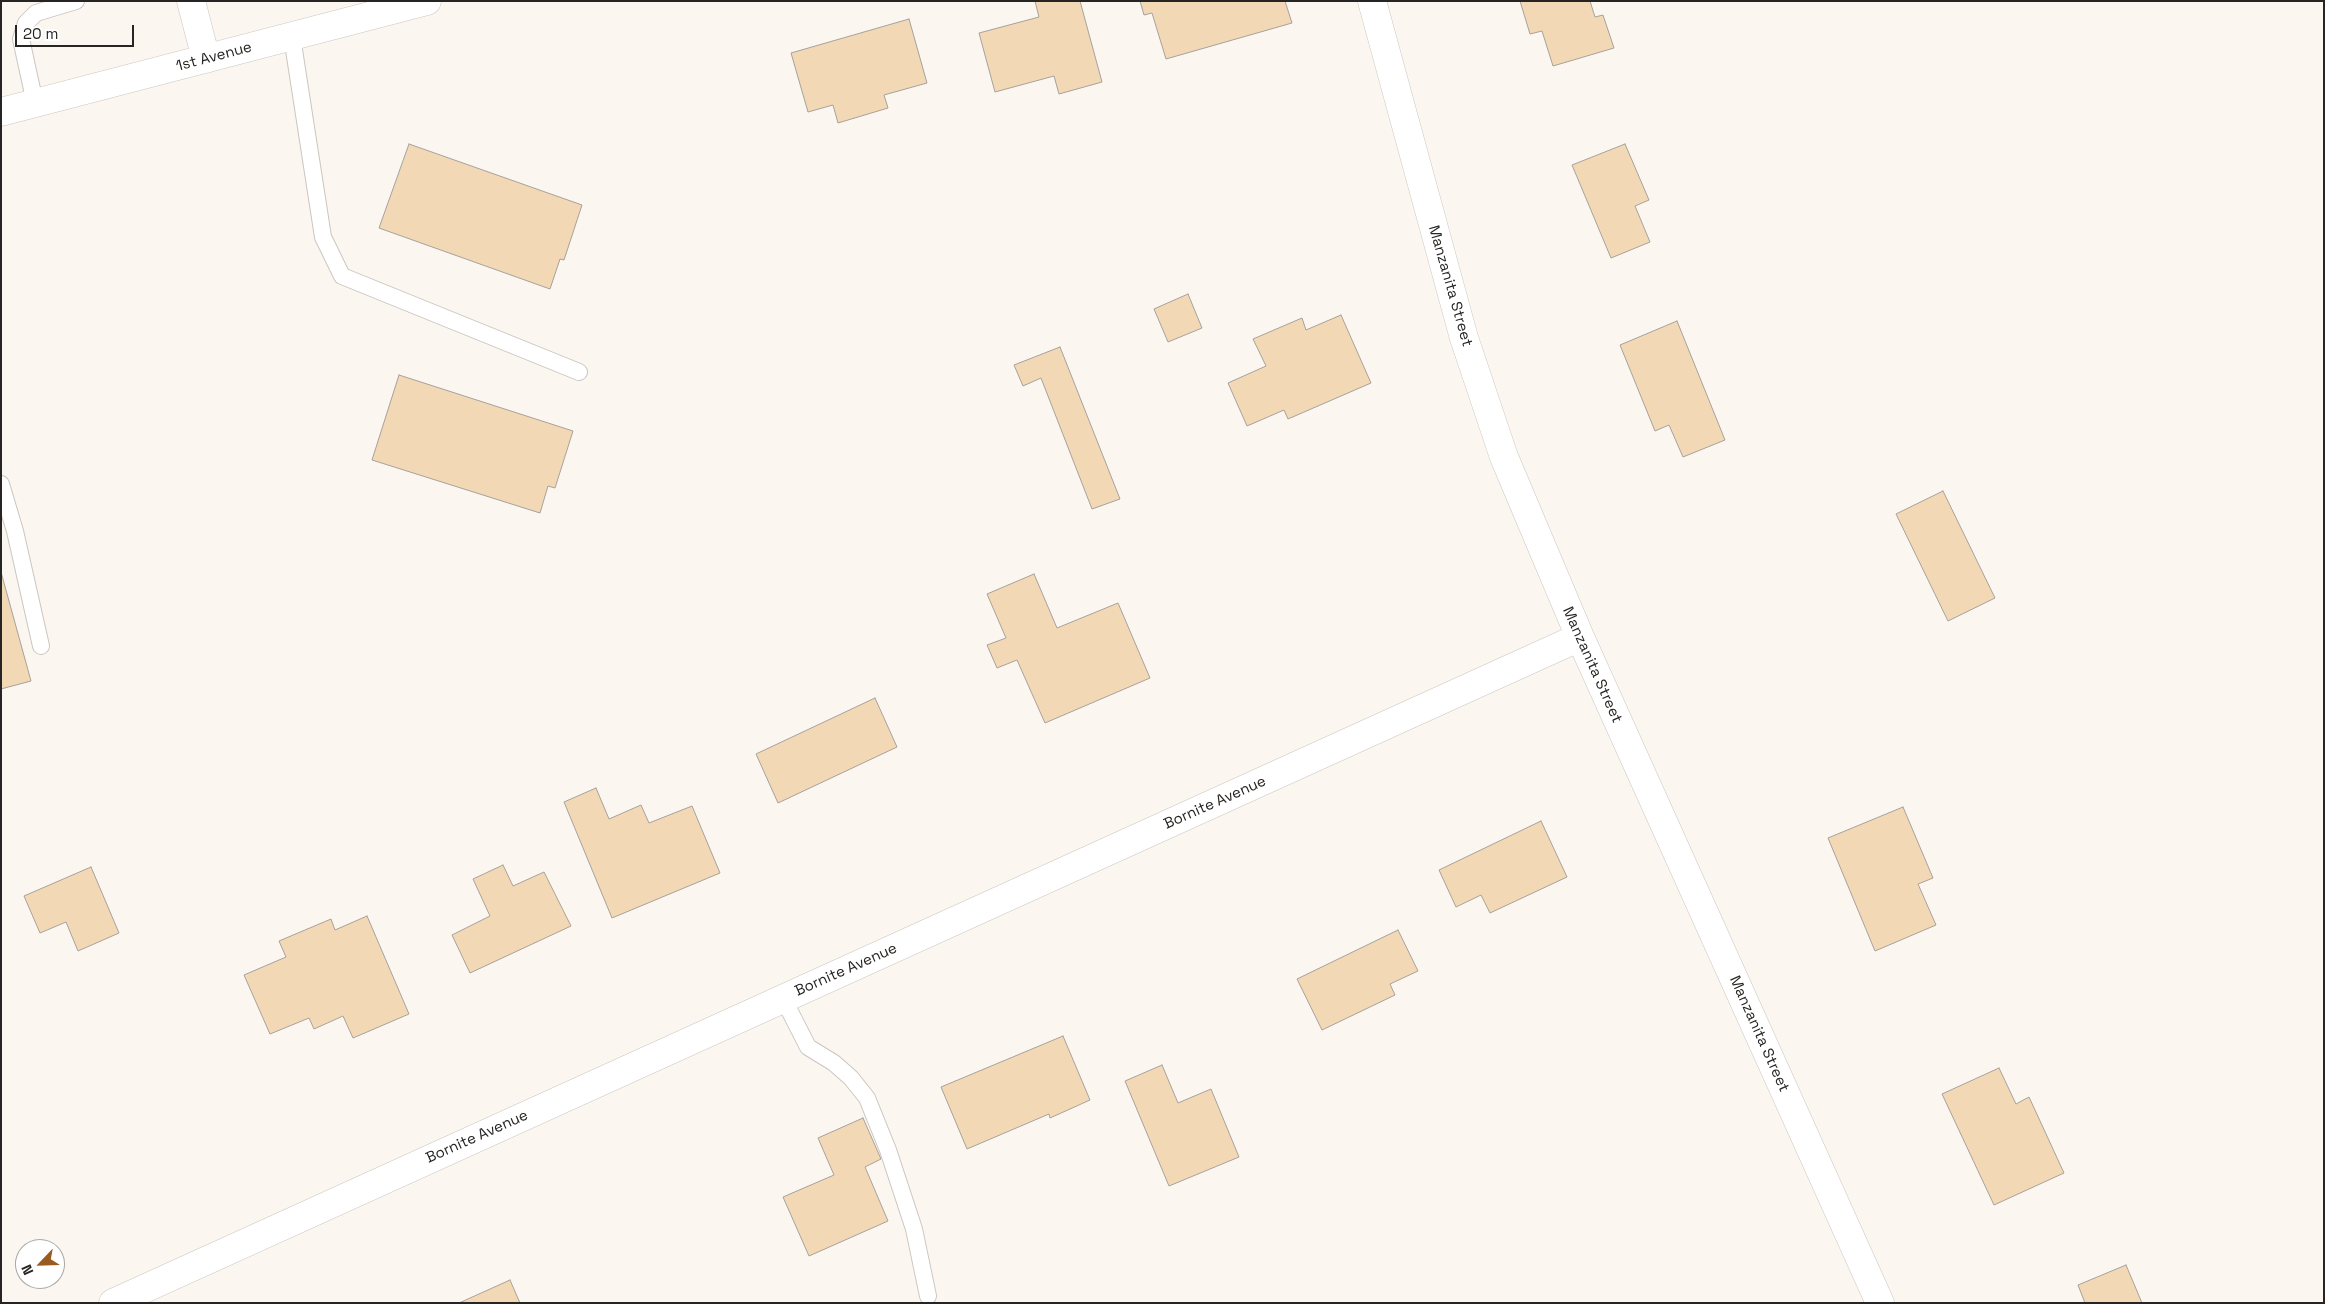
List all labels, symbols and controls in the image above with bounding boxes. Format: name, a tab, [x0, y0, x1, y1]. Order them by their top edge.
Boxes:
scale bar	[18, 15, 136, 47]
text: 20 m	[23, 24, 58, 43]
street label: 1st Avenue	[174, 38, 254, 76]
street label: Manzanita Street	[1424, 223, 1476, 349]
street label: Manzanita Street	[1558, 604, 1626, 726]
street label: Bornite Avenue	[1161, 772, 1269, 834]
street label: Bornite Avenue	[792, 939, 900, 1001]
street label: Manzanita Street	[1725, 973, 1793, 1095]
street label: Bornite Avenue	[423, 1106, 531, 1168]
north arrow	[15, 1239, 65, 1289]
text: N	[17, 1262, 37, 1278]

